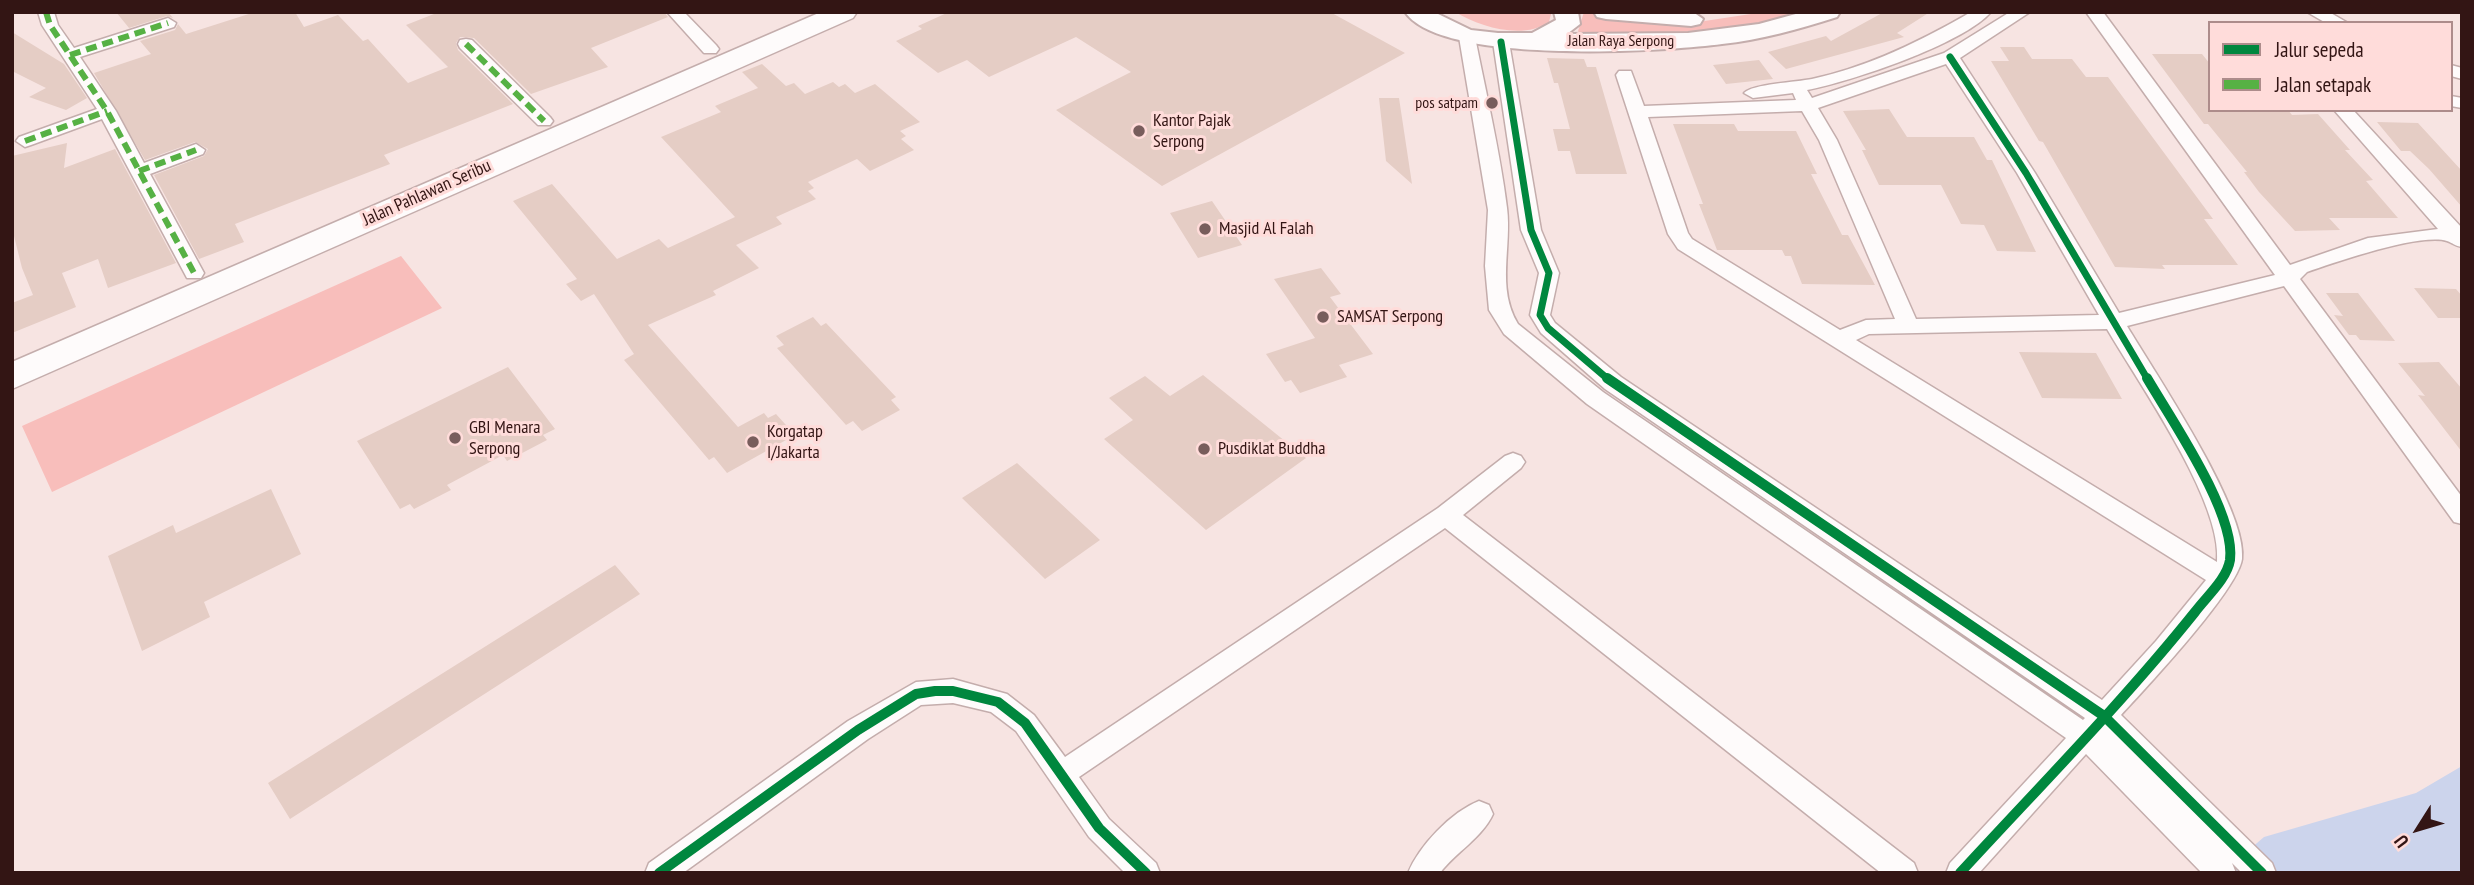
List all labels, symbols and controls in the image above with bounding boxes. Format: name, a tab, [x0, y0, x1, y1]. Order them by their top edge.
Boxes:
legend	[2208, 21, 2453, 112]
street label: Jalan Raya Serpong	[1568, 31, 1674, 51]
text: Jalur sepeda	[2275, 36, 2364, 63]
text: Jalan setapak	[2275, 71, 2371, 98]
place label: pos satpam	[1415, 93, 1478, 113]
marker: pos satpam	[1484, 95, 1500, 111]
place label: Kantor Pajak Serpong	[1153, 110, 1231, 152]
marker: Kantor Pajak Serpong	[1131, 123, 1147, 139]
street label: Jalan Pahlawan Seribu	[360, 155, 494, 231]
place label: Masjid Al Falah	[1219, 218, 1314, 240]
marker: Masjid Al Falah	[1197, 221, 1213, 237]
place label: SAMSAT Serpong	[1337, 306, 1443, 328]
marker: SAMSAT Serpong	[1315, 309, 1331, 325]
place label: GBI Menara Serpong	[469, 417, 540, 460]
place label: Korgatap I/Jakarta	[767, 421, 823, 464]
marker: GBI Menara Serpong	[447, 430, 463, 446]
marker: Korgatap I/Jakarta	[745, 434, 761, 450]
place label: Pusdiklat Buddha	[1218, 438, 1325, 460]
marker: Pusdiklat Buddha	[1196, 441, 1212, 457]
north arrow	[2383, 794, 2453, 864]
text: U	[2389, 831, 2414, 853]

